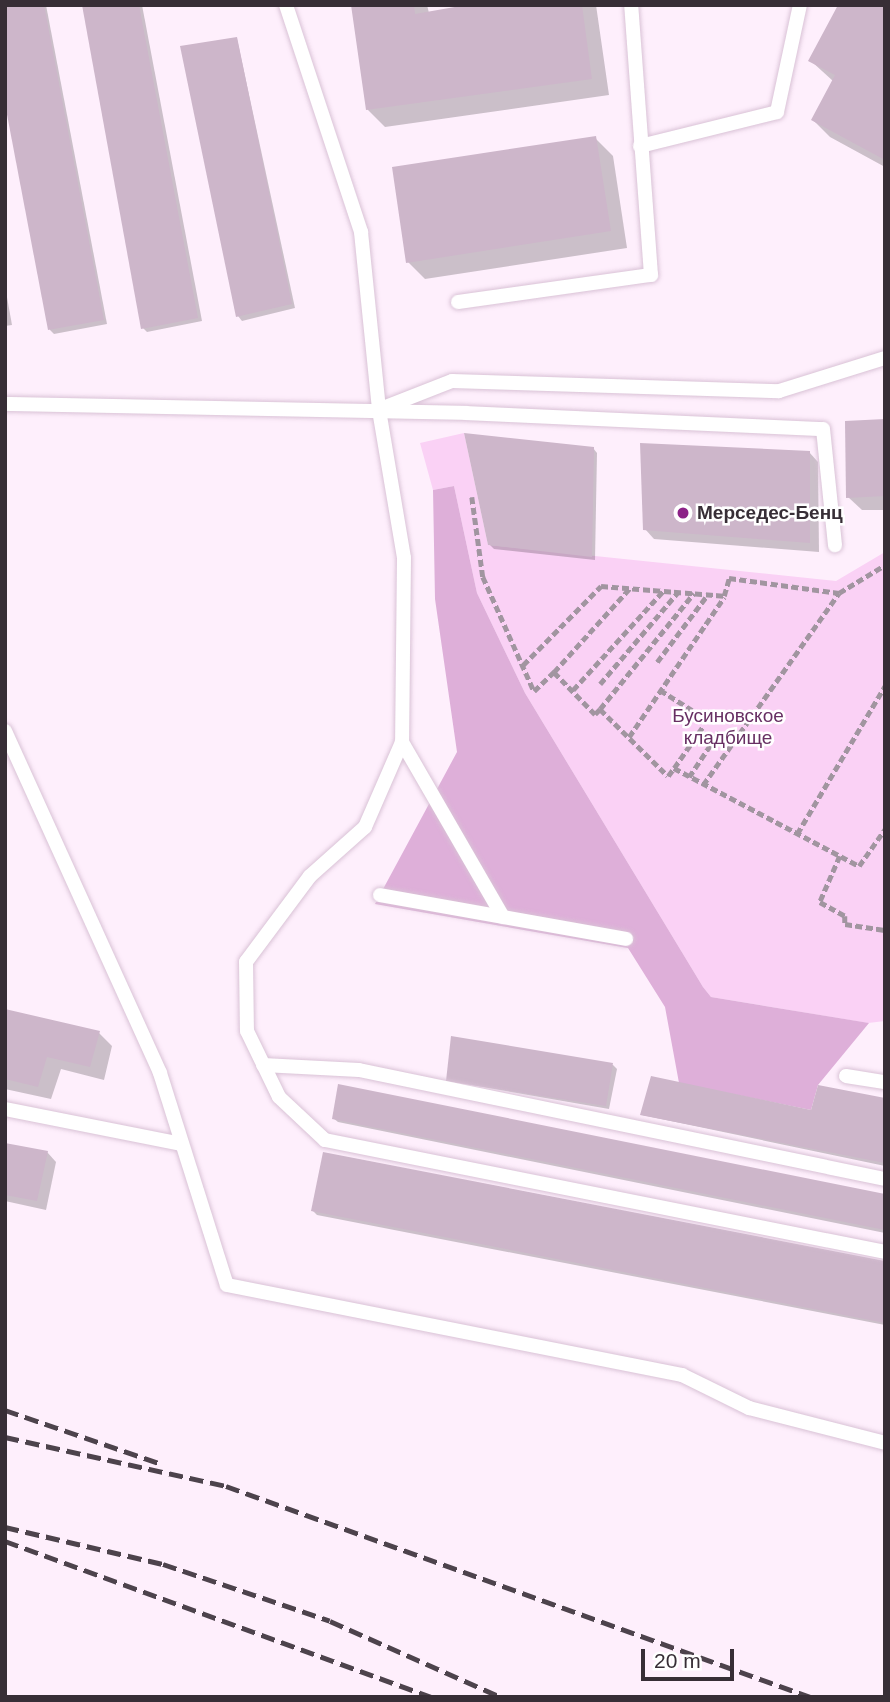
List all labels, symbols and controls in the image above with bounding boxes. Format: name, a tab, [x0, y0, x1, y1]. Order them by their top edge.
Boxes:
place label: Мерседес-Бенц	[697, 502, 843, 524]
marker: Мерседес-Бенц	[675, 505, 691, 521]
park label: Бусиновское кладбище	[672, 705, 784, 749]
scale bar	[645, 1636, 738, 1680]
text: 20 m	[654, 1649, 701, 1672]

